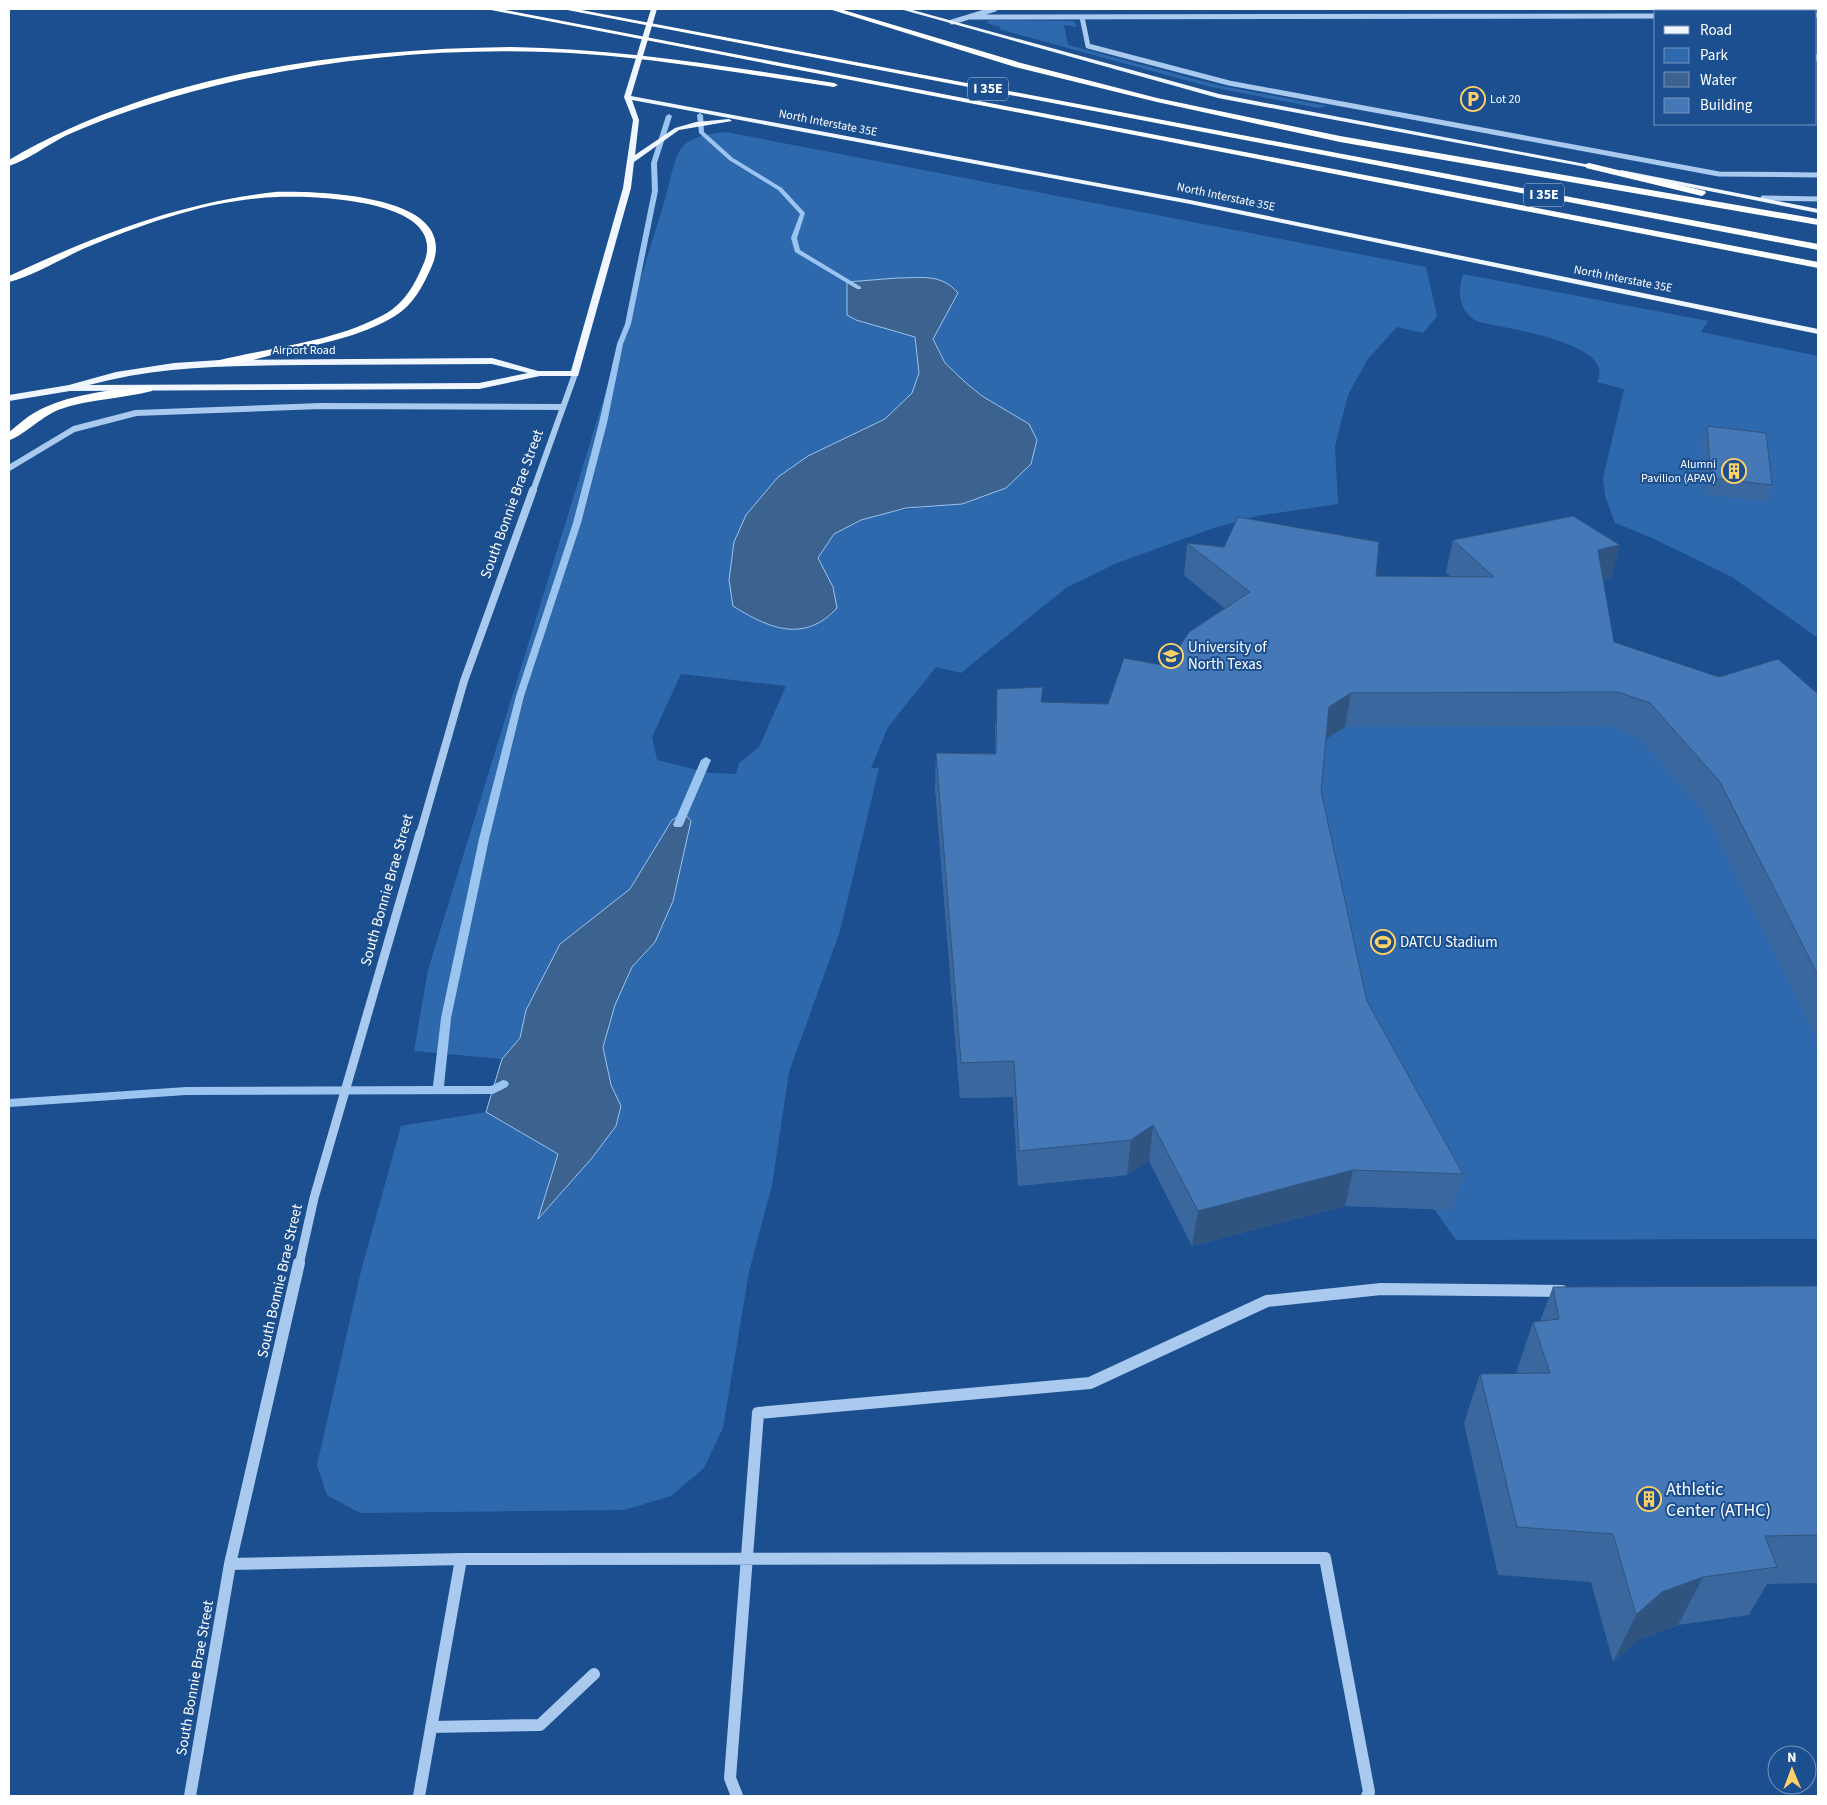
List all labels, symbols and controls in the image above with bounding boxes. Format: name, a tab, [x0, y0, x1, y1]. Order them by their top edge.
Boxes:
legend	[1654, 10, 1817, 125]
text: Road	[1700, 20, 1732, 41]
text: Park	[1700, 45, 1729, 66]
text: Water	[1700, 70, 1737, 91]
road number: I 35E	[968, 78, 1008, 100]
parking icon: Lot 20	[1460, 86, 1486, 112]
place label: Lot 20	[1490, 91, 1520, 108]
text: Building	[1700, 95, 1753, 116]
street label: North Interstate 35E	[777, 105, 879, 141]
street label: North Interstate 35E	[1175, 178, 1277, 216]
road number: I 35E	[1524, 184, 1564, 206]
street label: North Interstate 35E	[1572, 261, 1674, 297]
street label: Airport Road	[272, 342, 336, 359]
street label: South Bonnie Brae Street	[475, 427, 549, 581]
place label: Alumni Pavilion (APAV)	[1641, 456, 1716, 487]
building icon: Alumni Pavilion (APAV)	[1721, 458, 1747, 484]
place label: University of North Texas	[1188, 637, 1267, 675]
school or university icon: University of North Texas	[1158, 643, 1184, 669]
street label: South Bonnie Brae Street	[355, 812, 419, 968]
sports icon: DATCU Stadium	[1370, 929, 1396, 955]
place label: DATCU Stadium	[1400, 932, 1498, 953]
street label: South Bonnie Brae Street	[252, 1202, 308, 1360]
place label: Athletic Center (ATHC)	[1666, 1477, 1771, 1523]
building icon: Athletic Center (ATHC)	[1636, 1486, 1662, 1512]
street label: South Bonnie Brae Street	[171, 1599, 219, 1757]
north arrow	[1767, 1745, 1817, 1795]
text: N	[1787, 1748, 1797, 1768]

